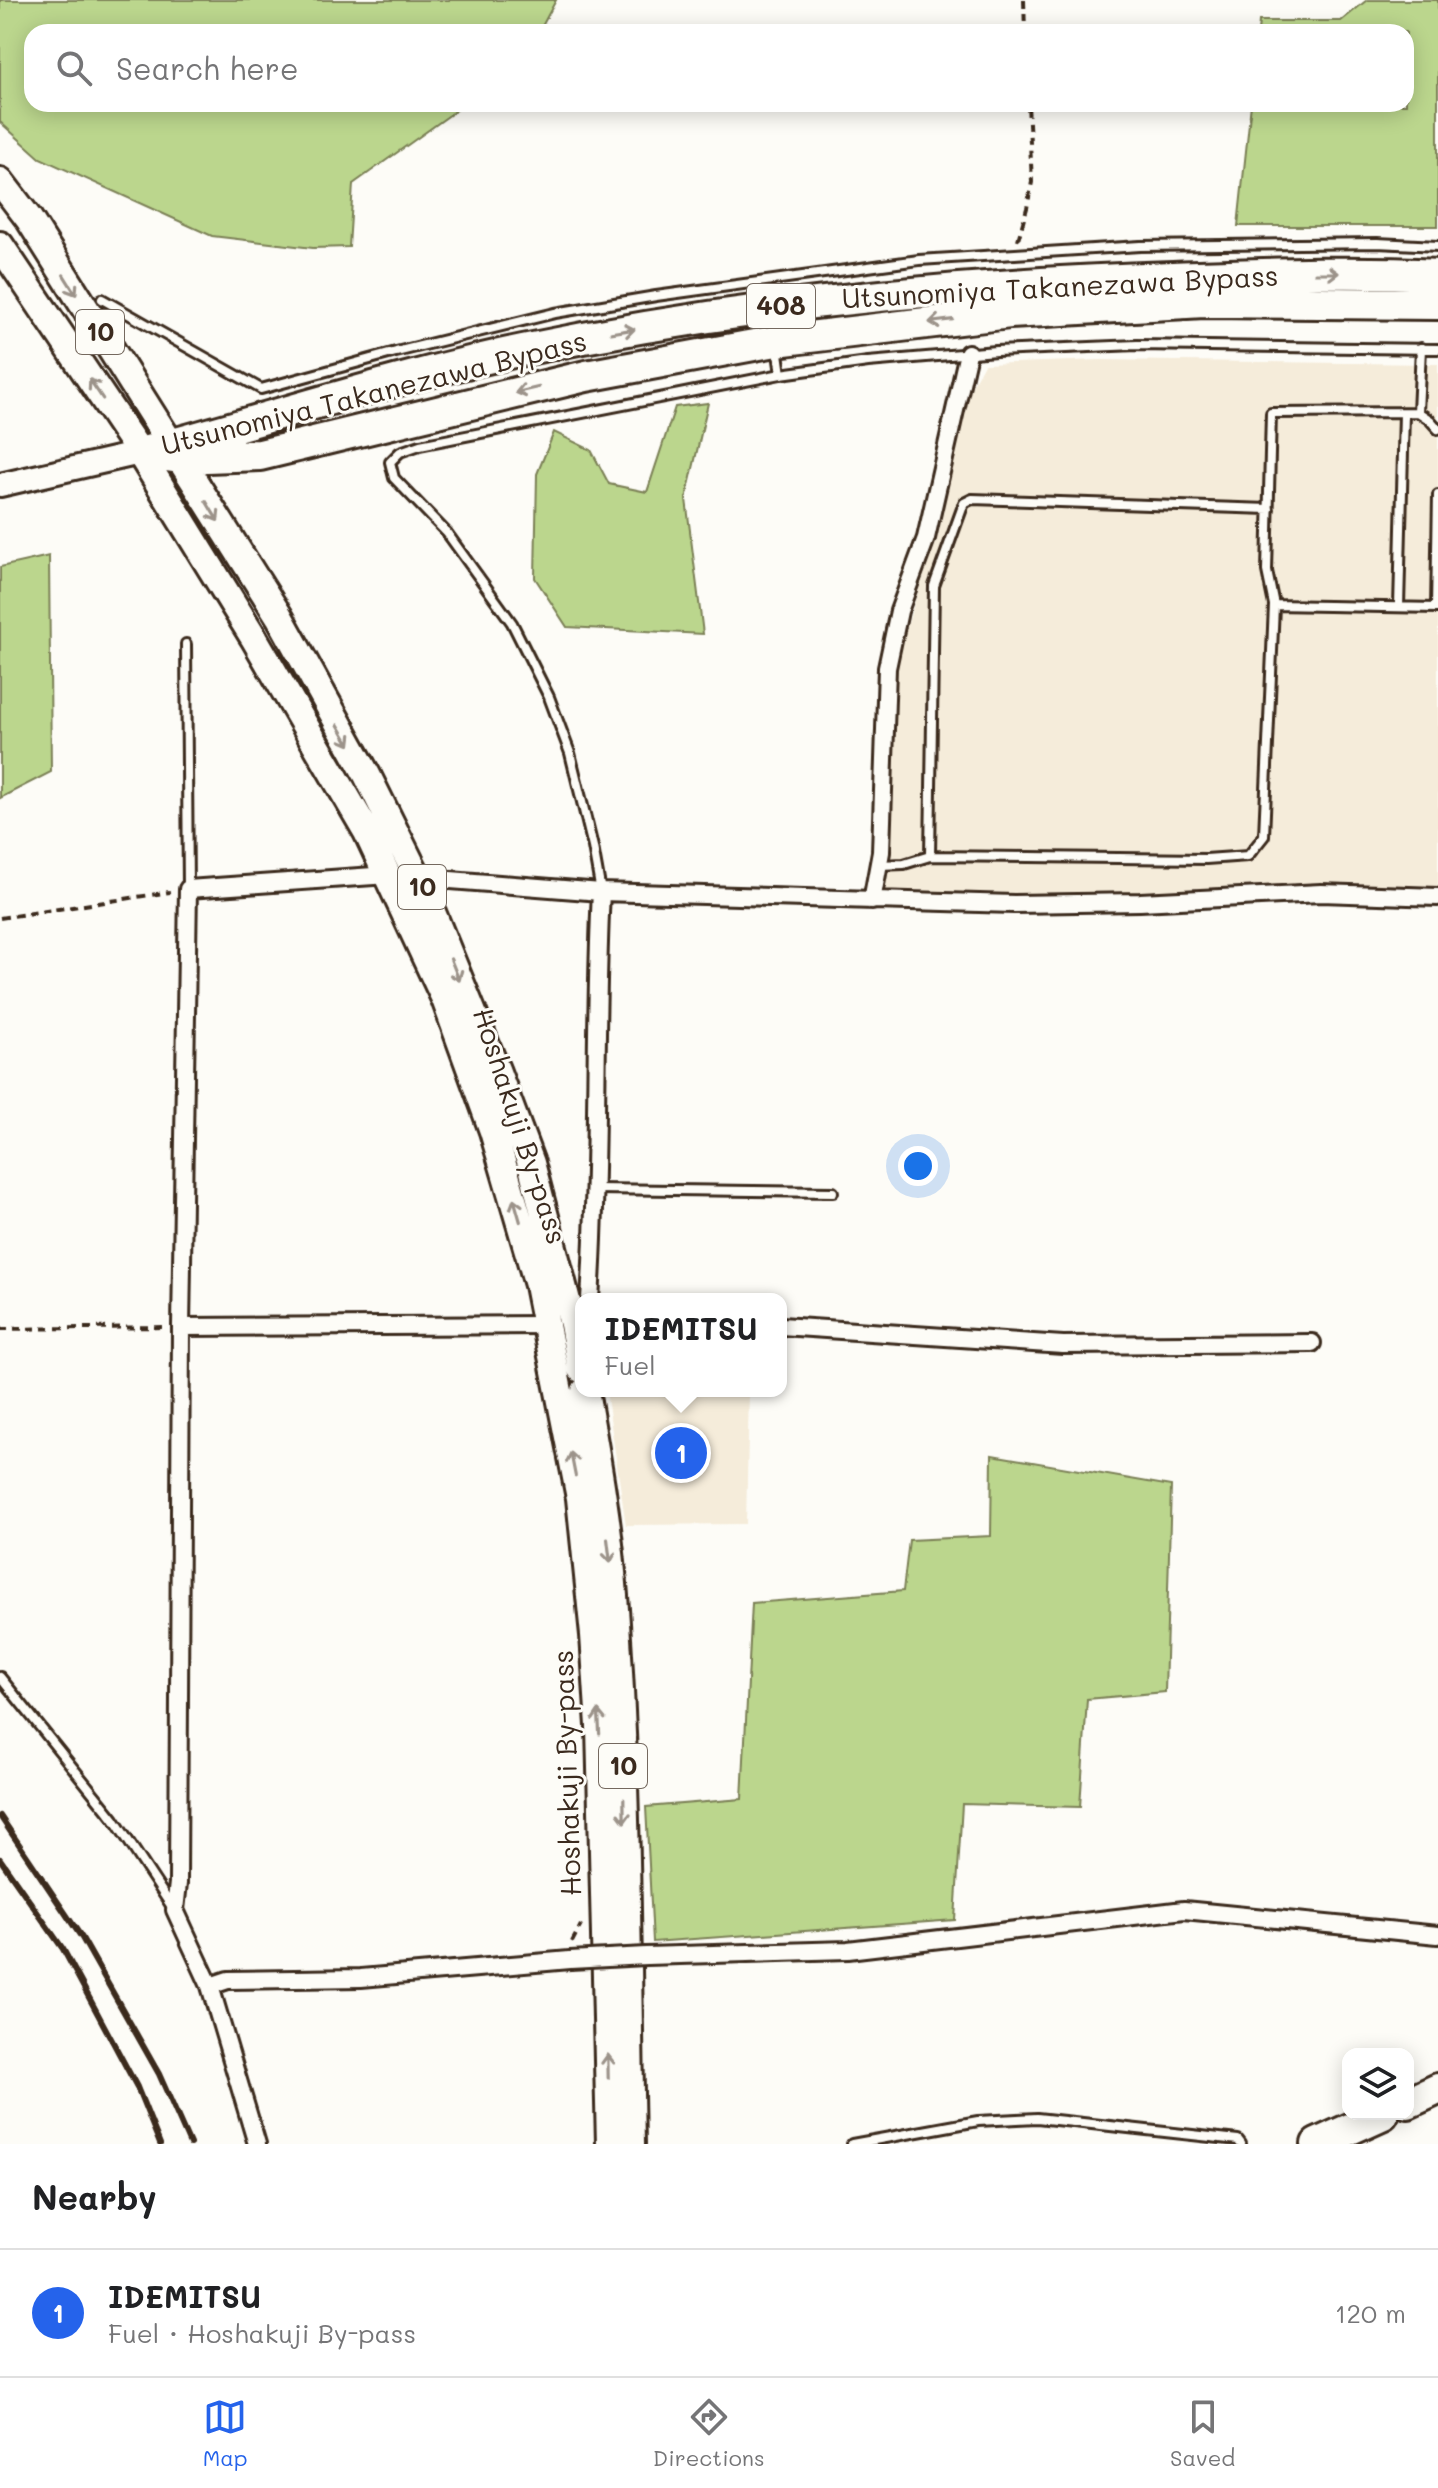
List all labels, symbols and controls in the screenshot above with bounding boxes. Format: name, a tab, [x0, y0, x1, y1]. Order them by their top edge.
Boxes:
search box	[24, 24, 1414, 112]
icon: search	[52, 46, 96, 90]
text: Search here	[116, 48, 299, 88]
street label: Utsunomiya Takanezawa Bypass	[841, 257, 1279, 315]
one-way arrow	[1313, 265, 1340, 281]
one-way arrow	[62, 274, 79, 296]
road number: 408	[747, 284, 815, 328]
road number: 10	[76, 310, 124, 354]
one-way arrow	[929, 314, 954, 329]
street label: Utsunomiya Takanezawa Bypass	[157, 322, 590, 462]
one-way arrow	[610, 322, 635, 337]
one-way arrow	[88, 378, 105, 400]
one-way arrow	[515, 384, 541, 399]
one-way arrow	[205, 499, 221, 522]
one-way arrow	[336, 723, 352, 746]
road number: 10	[398, 865, 446, 909]
one-way arrow	[449, 957, 464, 982]
street label: Hoshakuji By-pass	[466, 1003, 576, 1248]
your location	[898, 1146, 938, 1186]
one-way arrow	[509, 1198, 523, 1223]
popup	[575, 1293, 787, 1397]
text: IDEMITSU	[604, 1308, 758, 1348]
text: Fuel	[604, 1348, 656, 1382]
pin: 1	[655, 1423, 707, 1483]
one-way arrow	[565, 1451, 580, 1477]
one-way arrow	[602, 1538, 617, 1563]
street label: Hoshakuji By-pass	[544, 1649, 588, 1897]
one-way arrow	[591, 1709, 606, 1736]
road number: 10	[599, 1744, 647, 1788]
one-way arrow	[616, 1797, 631, 1824]
map controls	[1342, 2048, 1414, 2120]
button: layers	[1342, 2048, 1414, 2120]
one-way arrow	[600, 2053, 616, 2080]
text: Nearby	[32, 2174, 157, 2219]
text: IDEMITSU	[108, 2276, 261, 2316]
text: 1	[52, 2296, 64, 2330]
text: 120 m	[1335, 2296, 1406, 2330]
text: Fuel · Hoshakuji By-pass	[108, 2316, 416, 2350]
tab: Map	[203, 2395, 248, 2472]
tab: Directions	[653, 2395, 765, 2472]
tab: Saved	[1170, 2395, 1235, 2472]

